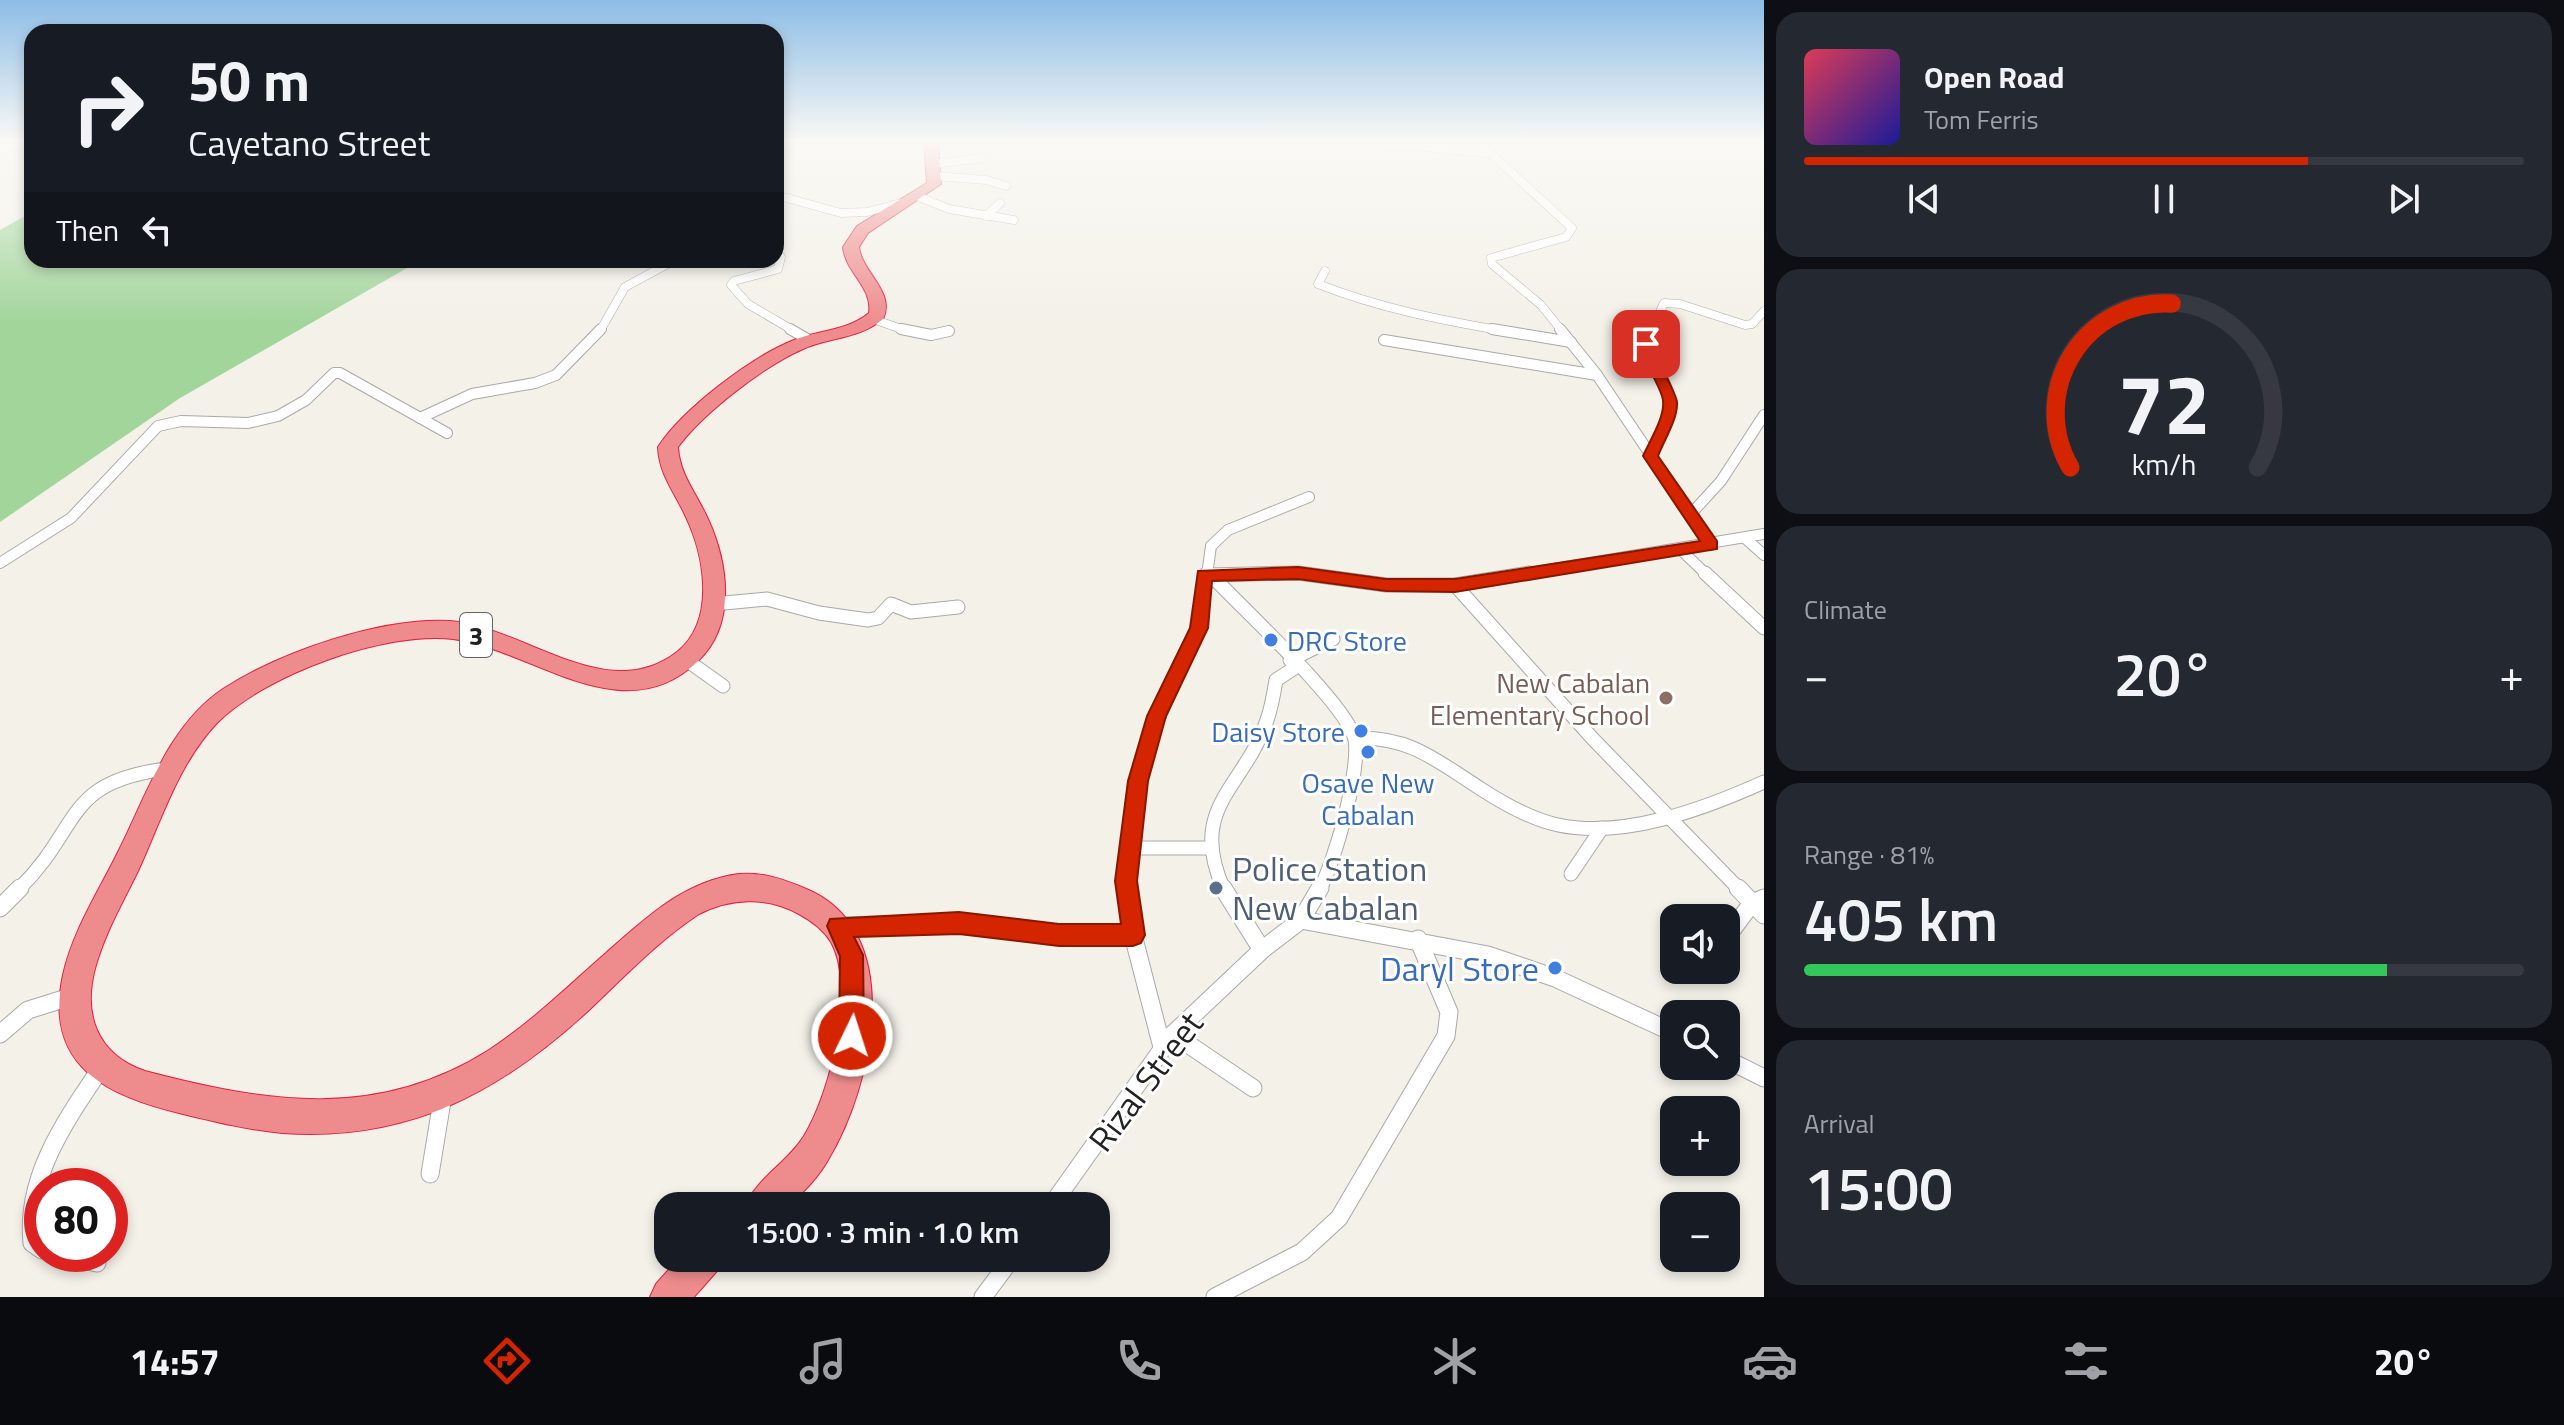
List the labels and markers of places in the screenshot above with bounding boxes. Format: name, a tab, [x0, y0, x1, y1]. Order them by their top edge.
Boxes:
pin	[1612, 310, 1680, 378]
place label: DRC Store	[1287, 619, 1407, 662]
marker: DRC Store	[1262, 631, 1280, 649]
place label: New Cabalan Elementary School	[1430, 661, 1650, 736]
marker: New Cabalan Elementary School	[1657, 689, 1675, 707]
place label: Daisy Store	[1211, 710, 1345, 753]
marker: Daisy Store	[1352, 722, 1370, 740]
marker: Osave New Cabalan	[1359, 743, 1377, 761]
place label: Osave New Cabalan	[1301, 761, 1435, 836]
place label: Police Station New Cabalan	[1232, 842, 1427, 933]
marker: Police Station New Cabalan	[1207, 879, 1225, 897]
place label: Daryl Store	[1380, 942, 1539, 994]
marker: Daryl Store	[1546, 959, 1564, 977]

